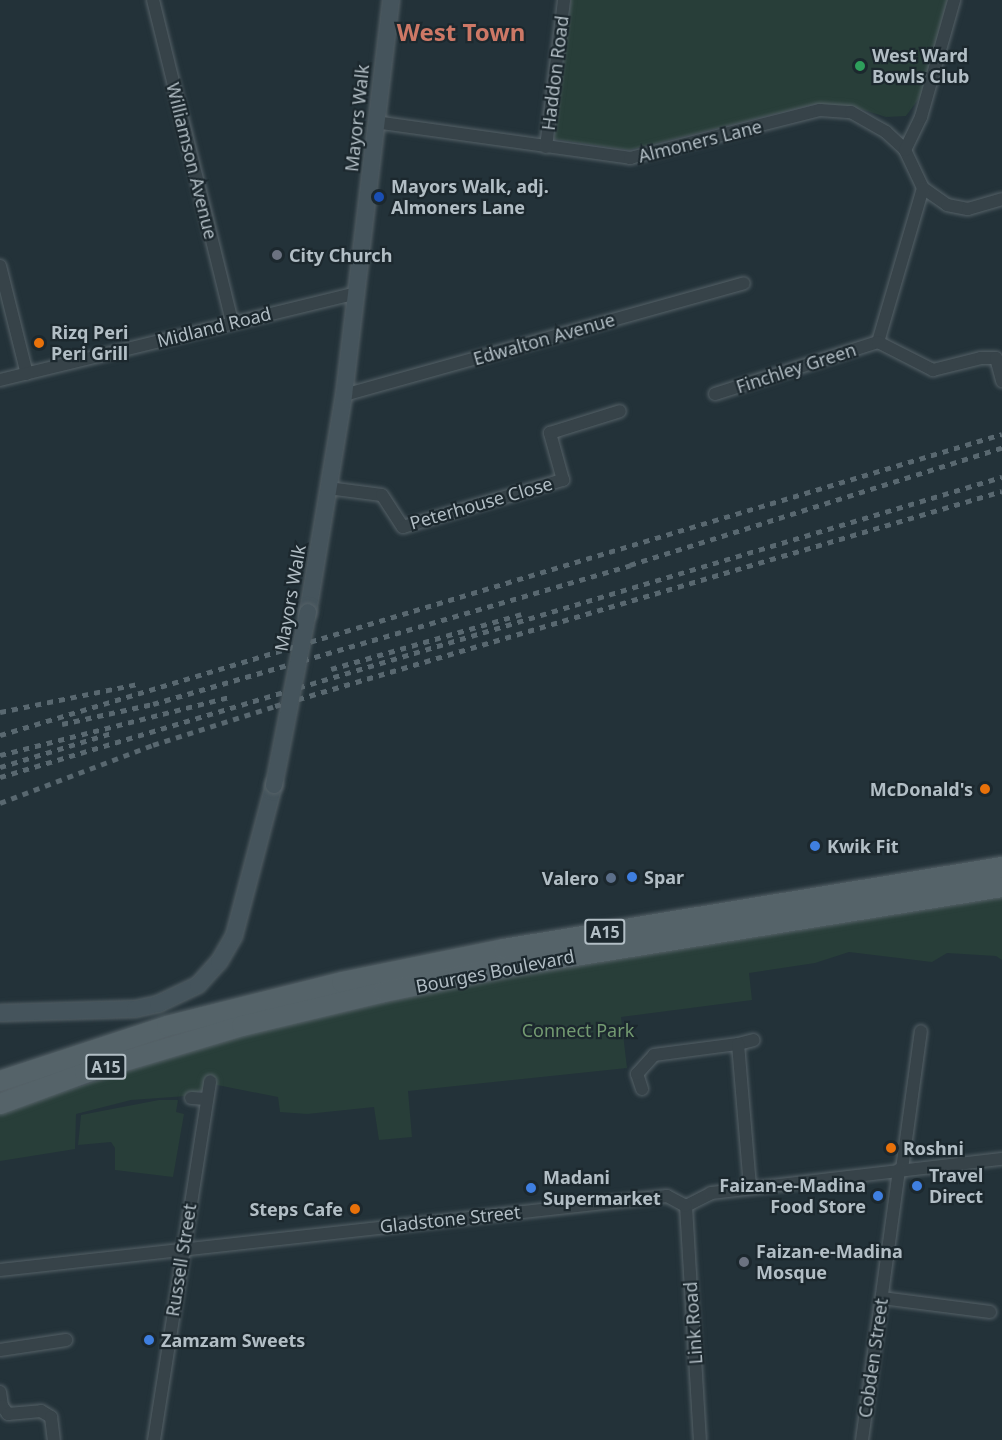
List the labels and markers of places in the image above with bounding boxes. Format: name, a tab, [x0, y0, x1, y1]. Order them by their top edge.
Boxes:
place label: West Ward Bowls Club	[872, 45, 969, 88]
marker: West Ward Bowls Club	[853, 59, 867, 73]
place label: Mayors Walk, adj. Almoners Lane	[391, 176, 549, 219]
marker: Mayors Walk, adj. Almoners Lane	[372, 190, 386, 204]
place label: City Church	[289, 244, 392, 266]
marker: City Church	[270, 248, 284, 262]
place label: Rizq Peri Peri Grill	[51, 322, 128, 364]
marker: Rizq Peri Peri Grill	[32, 336, 46, 350]
place label: McDonald's	[870, 778, 973, 800]
marker: McDonald's	[978, 782, 992, 796]
place label: Kwik Fit	[827, 835, 899, 857]
marker: Kwik Fit	[808, 839, 822, 853]
place label: Spar	[644, 866, 684, 888]
place label: Valero	[542, 867, 599, 889]
marker: Spar	[625, 870, 639, 884]
marker: Valero	[604, 871, 618, 885]
place label: Roshni	[903, 1137, 964, 1159]
marker: Roshni	[884, 1141, 898, 1155]
place label: Travel Direct	[929, 1165, 983, 1208]
place label: Madani Supermarket	[543, 1167, 661, 1210]
place label: Faizan-e-Madina Food Store	[719, 1175, 866, 1218]
marker: Travel Direct	[910, 1179, 924, 1193]
marker: Madani Supermarket	[524, 1181, 538, 1195]
marker: Faizan-e-Madina Food Store	[871, 1189, 885, 1203]
place label: Steps Cafe	[249, 1198, 343, 1220]
marker: Steps Cafe	[348, 1202, 362, 1216]
place label: Faizan-e-Madina Mosque	[756, 1241, 903, 1284]
marker: Faizan-e-Madina Mosque	[737, 1255, 751, 1269]
place label: Zamzam Sweets	[161, 1329, 305, 1351]
marker: Zamzam Sweets	[142, 1333, 156, 1347]

